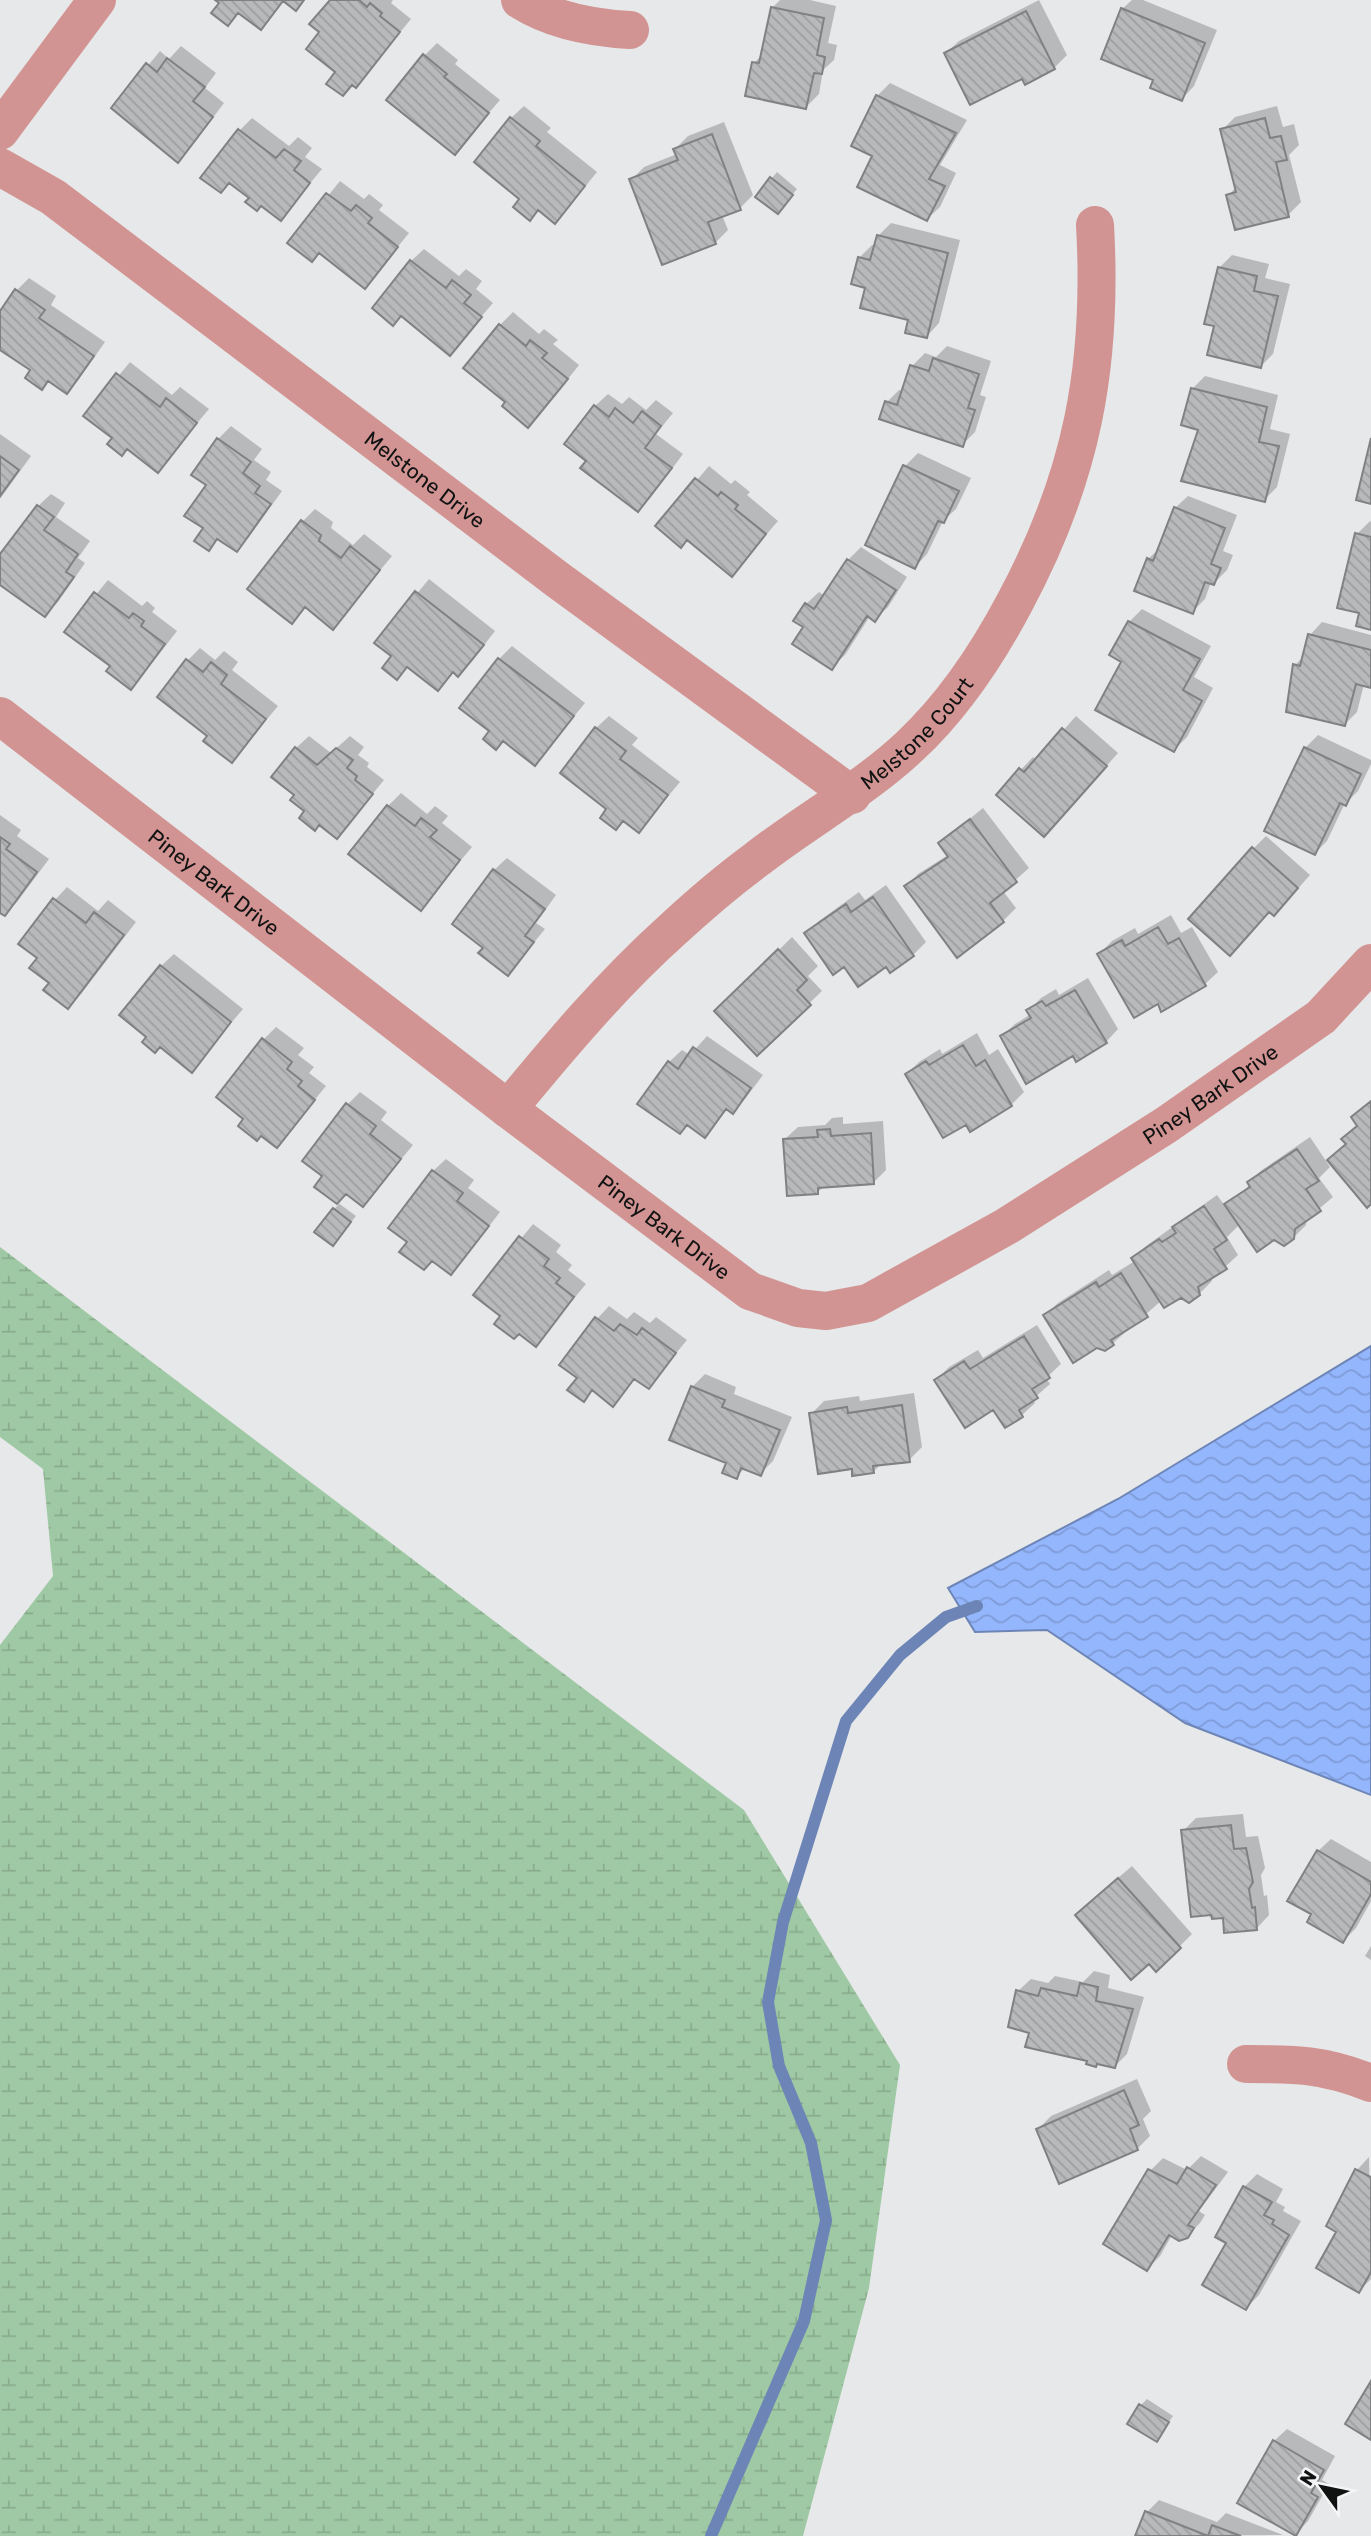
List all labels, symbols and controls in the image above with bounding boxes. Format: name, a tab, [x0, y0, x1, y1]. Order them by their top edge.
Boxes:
street label: Melstone Drive	[360, 426, 490, 533]
street label: Melstone Court	[856, 672, 978, 794]
street label: Piney Bark Drive	[144, 823, 285, 940]
street label: Piney Bark Drive	[1138, 1039, 1282, 1149]
street label: Piney Bark Drive	[593, 1169, 735, 1284]
north arrow	[1287, 2452, 1357, 2522]
text: N	[1295, 2466, 1322, 2490]

